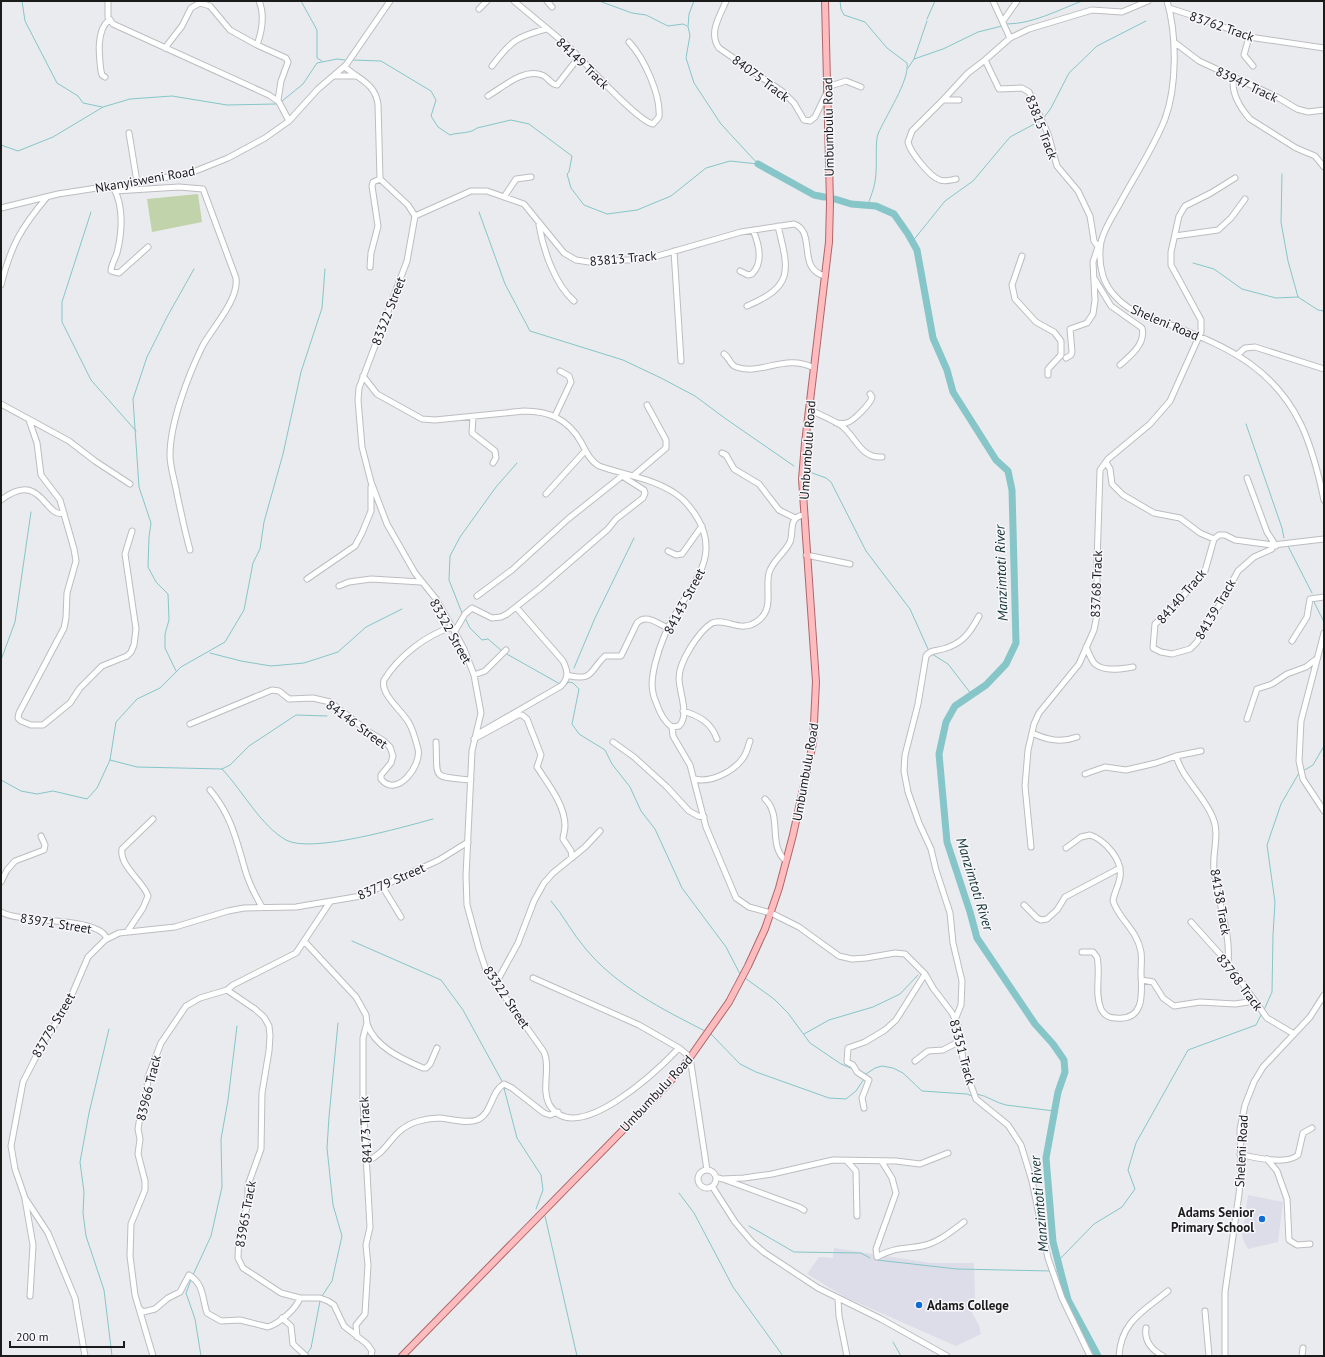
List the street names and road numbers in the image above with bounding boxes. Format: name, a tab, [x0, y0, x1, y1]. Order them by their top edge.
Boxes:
street label: 83762 Track	[1187, 7, 1257, 46]
street label: 84149 Track	[553, 34, 613, 93]
street label: 84075 Track	[729, 51, 793, 106]
street label: 83947 Track	[1213, 63, 1281, 107]
street label: Umbumbulu Road	[819, 77, 838, 177]
street label: 83815 Track	[1022, 93, 1062, 162]
street label: Nkanyisweni Road	[94, 162, 196, 197]
street label: 83813 Track	[589, 247, 658, 270]
street label: 83322 Street	[368, 274, 410, 348]
street label: Sheleni Road	[1128, 300, 1202, 344]
street label: Umbumbulu Road	[796, 400, 819, 500]
street label: 83768 Track	[1087, 549, 1106, 618]
street label: 84143 Street	[660, 565, 709, 637]
street label: 84140 Track	[1153, 565, 1210, 627]
street label: 84139 Track	[1191, 575, 1240, 643]
street label: 83322 Street	[426, 596, 476, 667]
street label: 84146 Street	[323, 696, 391, 753]
street label: Umbumbulu Road	[788, 722, 822, 823]
street label: 83779 Street	[355, 859, 428, 904]
street label: 84138 Track	[1206, 867, 1235, 937]
street label: 83971 Street	[19, 909, 93, 938]
street label: 83768 Track	[1213, 950, 1267, 1015]
street label: 83322 Street	[479, 963, 534, 1032]
street label: 83779 Street	[28, 989, 79, 1061]
street label: 83351 Track	[946, 1017, 980, 1088]
street label: Umbumbulu Road	[616, 1051, 696, 1135]
street label: 83966 Track	[132, 1053, 165, 1123]
street label: 84173 Track	[355, 1095, 376, 1164]
street label: Sheleni Road	[1231, 1114, 1252, 1188]
street label: 83965 Track	[231, 1179, 260, 1249]

